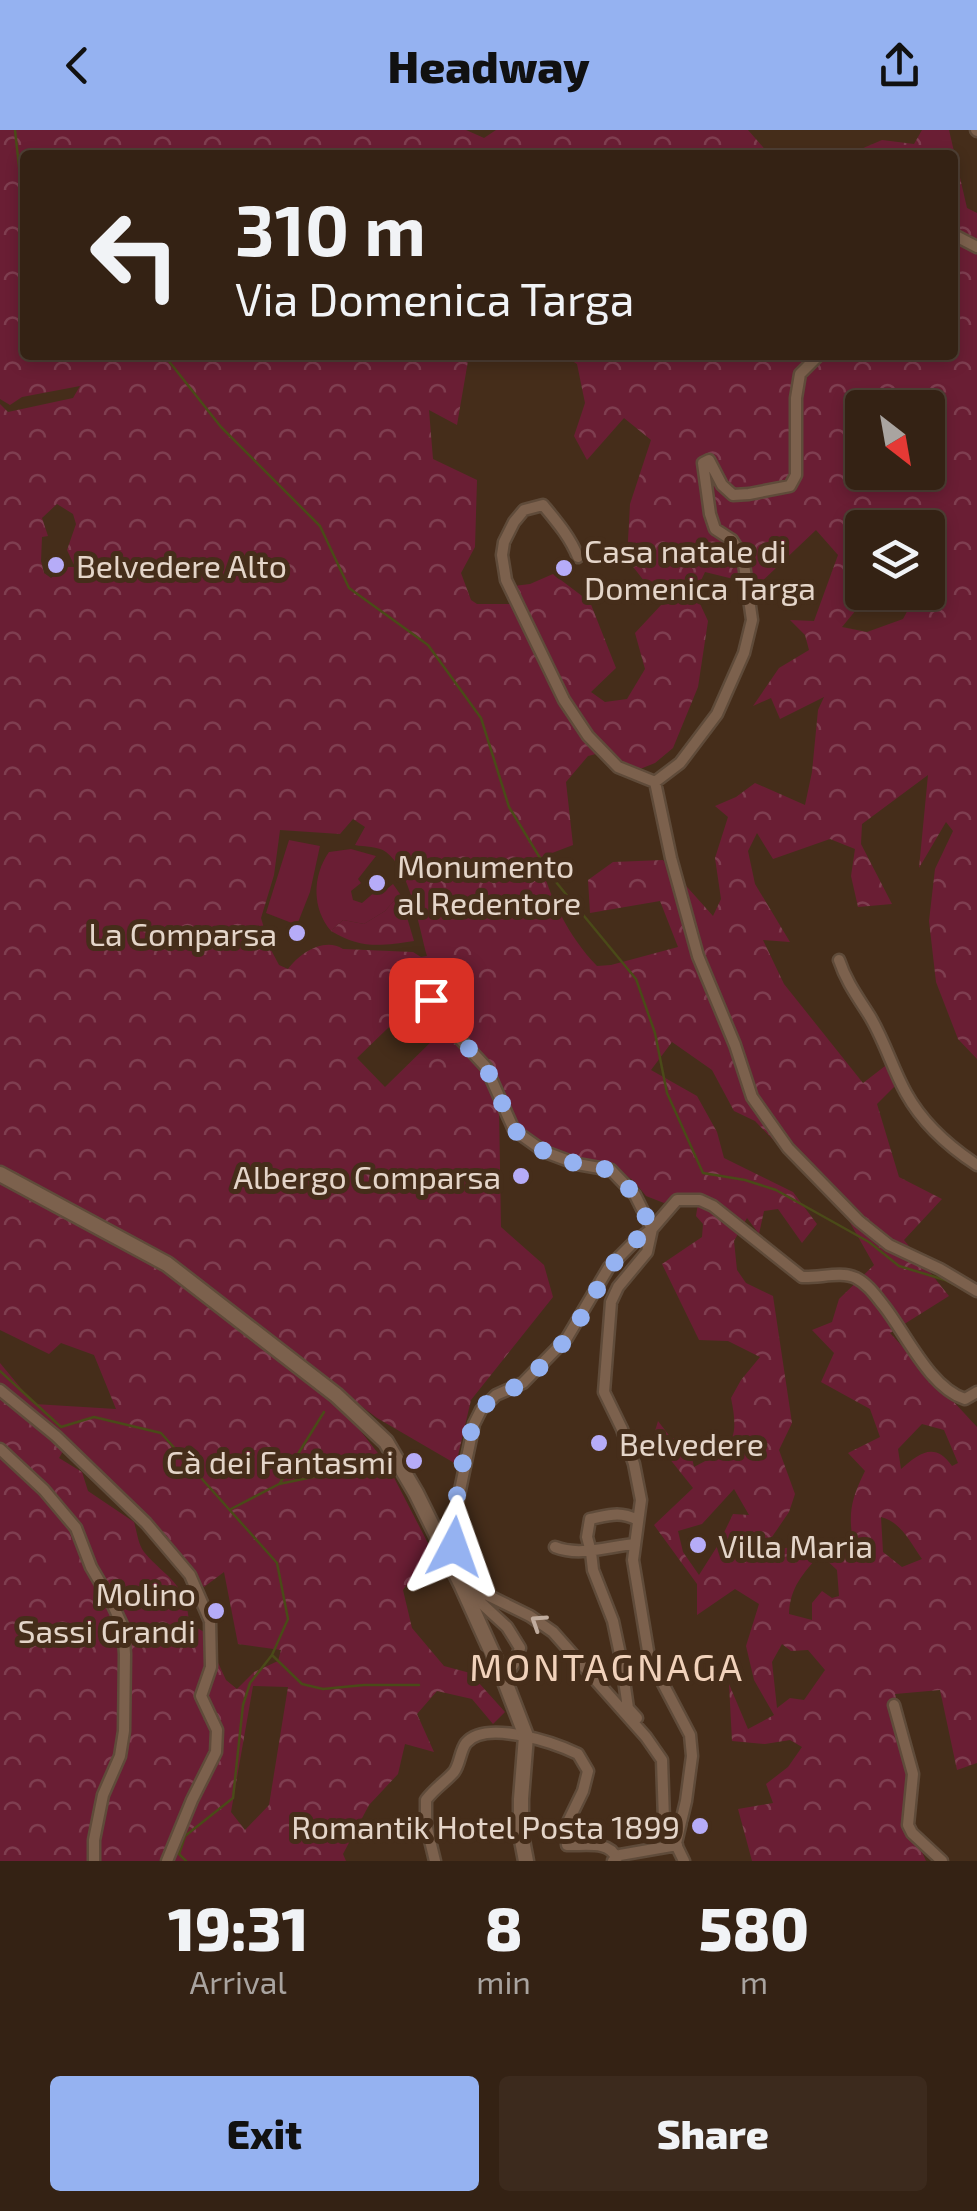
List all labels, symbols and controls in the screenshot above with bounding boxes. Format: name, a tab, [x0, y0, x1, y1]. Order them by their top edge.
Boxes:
icon: back	[50, 38, 105, 93]
text: Headway	[387, 38, 590, 92]
icon: share	[872, 38, 927, 93]
text: 310 m	[235, 186, 426, 270]
icon: left	[70, 190, 200, 320]
text: Via Domenica Targa	[235, 271, 634, 325]
north arrow	[845, 390, 945, 490]
map controls	[845, 390, 945, 610]
button: layers	[845, 510, 945, 610]
place label: Casa natale di Domenica Targa	[584, 531, 816, 606]
place label: Belvedere Alto	[76, 546, 287, 584]
marker: Belvedere Alto	[45, 554, 67, 576]
marker: Casa natale di Domenica Targa	[553, 557, 575, 579]
place label: Monumento al Redentore	[397, 846, 581, 921]
marker: Monumento al Redentore	[366, 872, 388, 894]
place label: La Comparsa	[89, 914, 277, 952]
marker: La Comparsa	[286, 922, 308, 944]
pin	[389, 958, 474, 1043]
icon: arrive	[404, 973, 459, 1028]
place label: Albergo Comparsa	[233, 1157, 501, 1195]
marker: Albergo Comparsa	[510, 1165, 532, 1187]
place label: Belvedere	[619, 1424, 764, 1462]
marker: Belvedere	[588, 1432, 610, 1454]
place label: Cà dei Fantasmi	[166, 1442, 394, 1480]
marker: Cà dei Fantasmi	[403, 1450, 425, 1472]
position arrow	[402, 1495, 506, 1599]
place label: Villa Maria	[718, 1526, 873, 1564]
marker: Villa Maria	[687, 1534, 709, 1556]
place label: Molino Sassi Grandi	[18, 1574, 196, 1649]
marker: Molino Sassi Grandi	[205, 1600, 227, 1622]
one-way arrow	[531, 1616, 549, 1635]
district label: MONTAGNAGA	[469, 1643, 745, 1689]
place label: Romantik Hotel Posta 1899	[291, 1807, 680, 1845]
marker: Romantik Hotel Posta 1899	[689, 1815, 711, 1837]
text: 19:31	[168, 1891, 308, 1963]
text: 8	[485, 1891, 523, 1963]
text: 580	[699, 1891, 809, 1963]
text: Arrival	[189, 1962, 287, 2000]
text: min	[476, 1962, 531, 2000]
text: m	[740, 1962, 768, 2000]
button: Exit	[50, 2076, 479, 2191]
button: Share	[499, 2076, 927, 2191]

